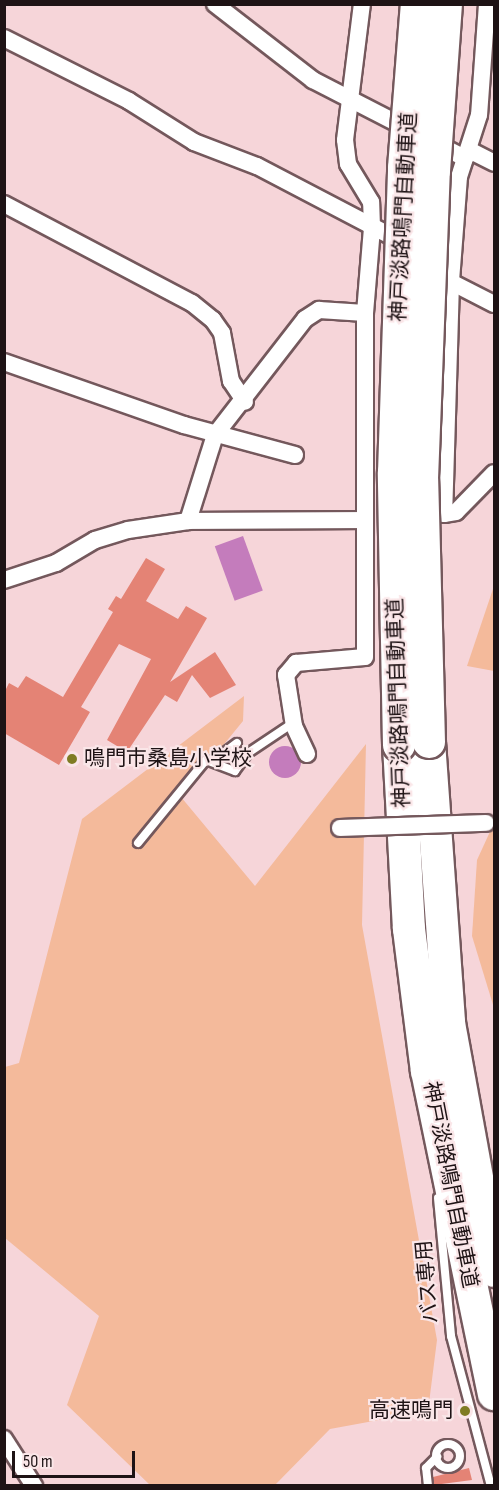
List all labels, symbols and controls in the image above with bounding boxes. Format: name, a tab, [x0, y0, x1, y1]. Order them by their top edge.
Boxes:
street label: 神戸淡路鳴門自動車道	[386, 111, 422, 323]
street label: 神戸淡路鳴門自動車道	[383, 598, 415, 808]
place label: 鳴門市桑島小学校	[84, 746, 252, 772]
marker: 鳴門市桑島小学校	[65, 752, 79, 766]
street label: 神戸淡路鳴門自動車道	[418, 1080, 482, 1290]
street label: バス専用	[412, 1239, 444, 1325]
place label: 高速鳴門	[369, 1398, 453, 1424]
marker: 高速鳴門	[458, 1404, 472, 1418]
scale bar	[15, 1439, 138, 1477]
text: 50 m	[23, 1451, 53, 1472]

